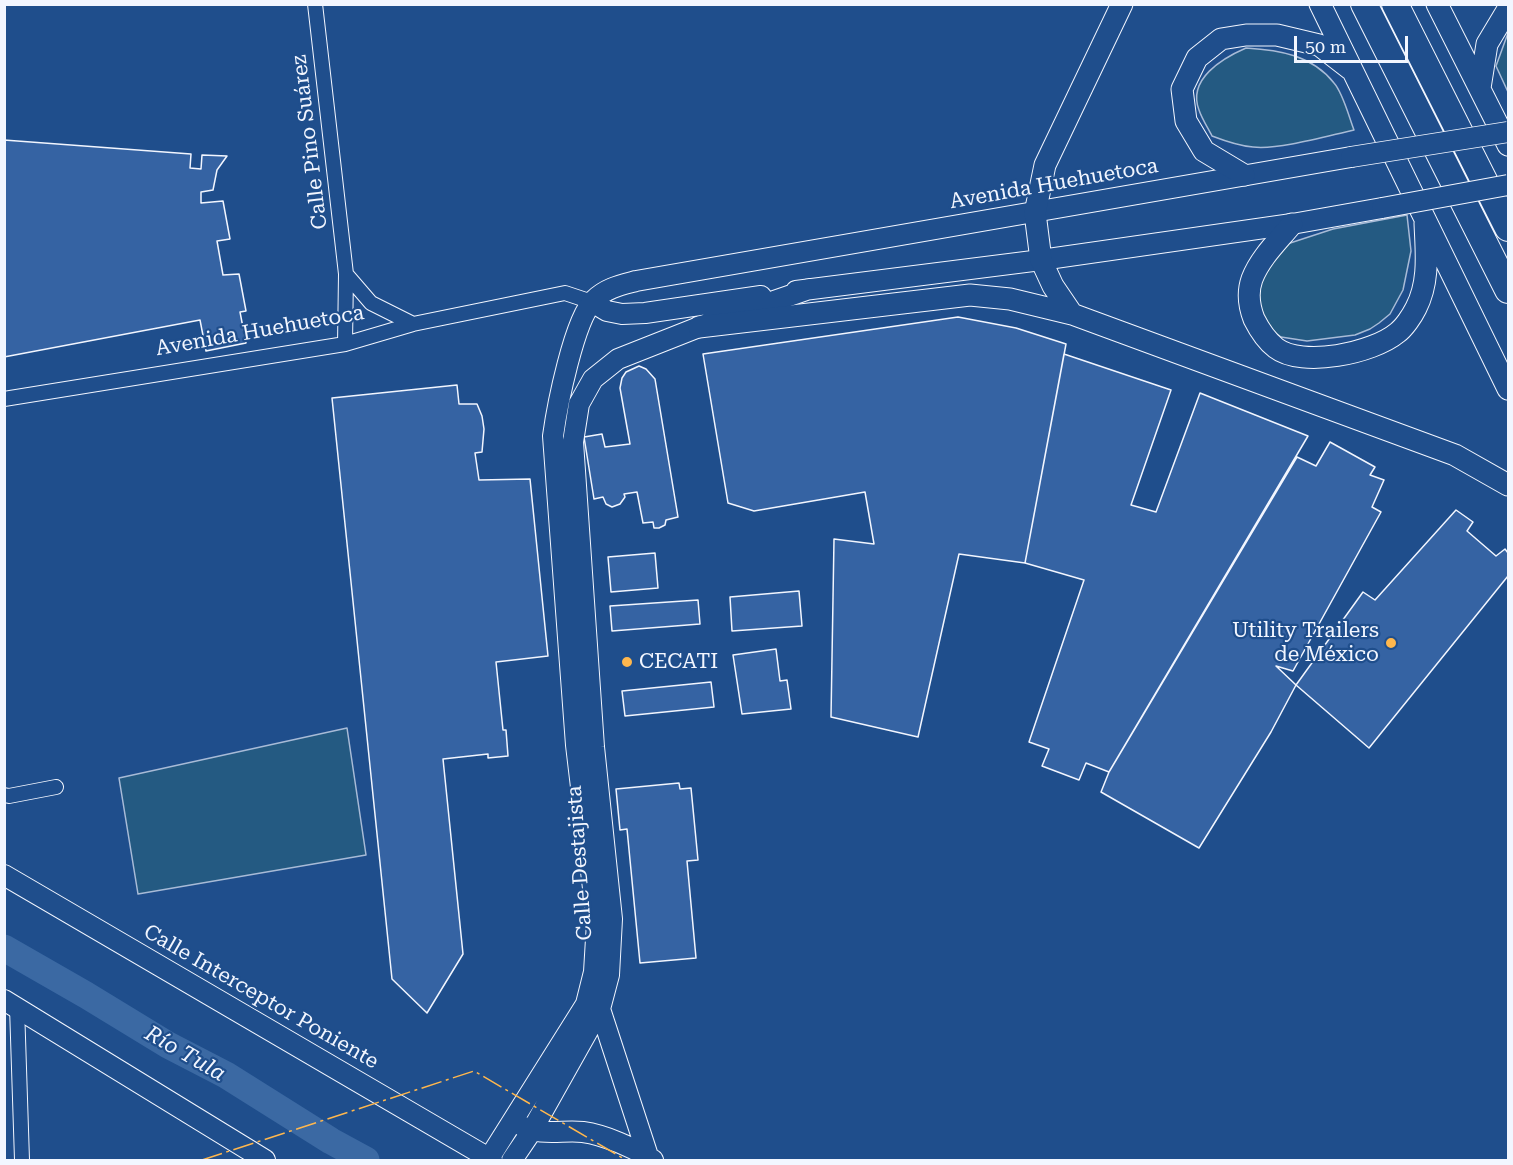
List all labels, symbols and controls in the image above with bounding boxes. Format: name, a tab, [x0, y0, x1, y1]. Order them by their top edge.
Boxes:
scale bar	[1297, 24, 1411, 62]
text: 50 m	[1305, 36, 1346, 57]
street label: Calle Pino Suárez	[287, 53, 333, 231]
street label: Avenida Huehuetoca	[948, 153, 1160, 215]
street label: Avenida Huehuetoca	[154, 300, 366, 362]
place label: Utility Trailers de México	[1232, 618, 1379, 668]
marker: Utility Trailers de México	[1384, 636, 1398, 650]
place label: CECATI	[639, 649, 718, 675]
marker: CECATI	[620, 655, 634, 669]
street label: Calle Destajista	[562, 785, 598, 941]
street label: Calle Interceptor Poniente	[139, 919, 383, 1075]
water label: Río Tula	[140, 1020, 230, 1088]

